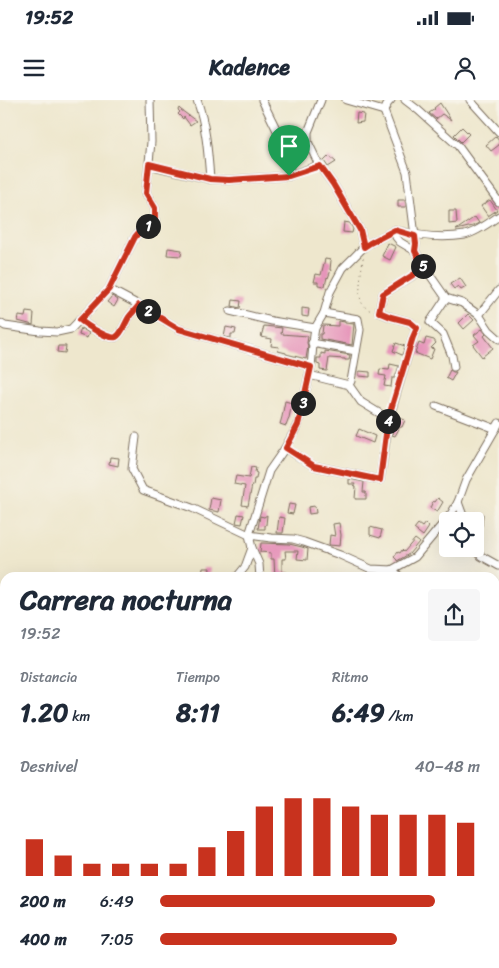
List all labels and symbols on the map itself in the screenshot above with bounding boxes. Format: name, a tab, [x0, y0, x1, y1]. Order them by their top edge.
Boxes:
pin	[268, 125, 310, 176]
pin: 1	[136, 214, 160, 238]
pin: 5	[410, 254, 436, 278]
pin: 2	[136, 298, 160, 324]
pin: 3	[290, 390, 316, 416]
pin: 4	[376, 408, 400, 434]

